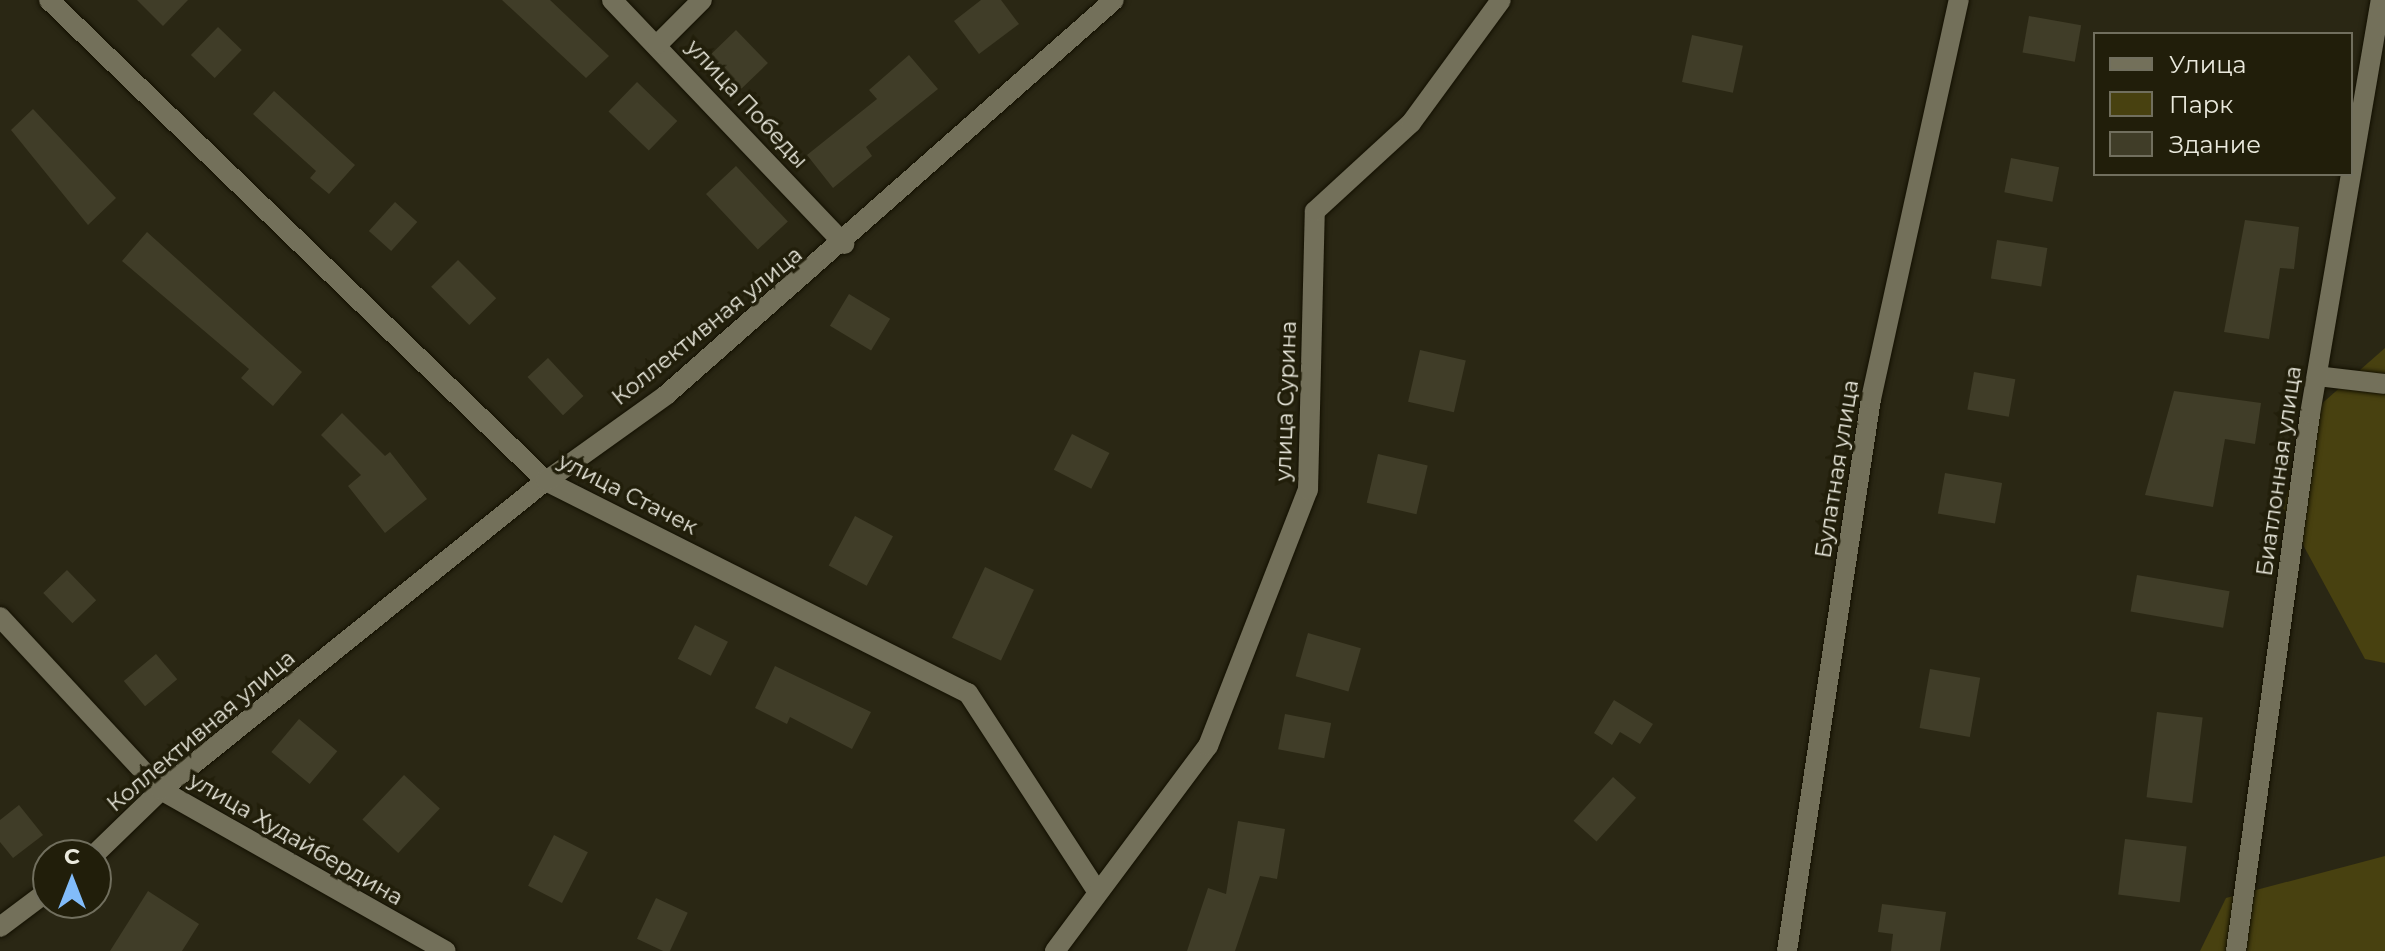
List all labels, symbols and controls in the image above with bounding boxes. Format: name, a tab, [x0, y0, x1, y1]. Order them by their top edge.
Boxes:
legend	[2093, 32, 2353, 176]
street label: улица Победы	[681, 34, 813, 174]
text: Улица	[2169, 50, 2247, 79]
text: Парк	[2169, 90, 2233, 119]
text: Здание	[2169, 130, 2261, 159]
street label: Коллективная улица	[607, 241, 807, 411]
street label: улица Сурина	[1270, 320, 1302, 482]
street label: Биатлонная улица	[2251, 364, 2307, 578]
street label: Булатная улица	[1810, 378, 1864, 560]
street label: улица Стачек	[554, 448, 702, 540]
street label: Коллективная улица	[102, 645, 300, 817]
street label: улица Худайбердина	[184, 767, 408, 911]
north arrow	[32, 839, 112, 919]
text: С	[64, 843, 80, 870]

